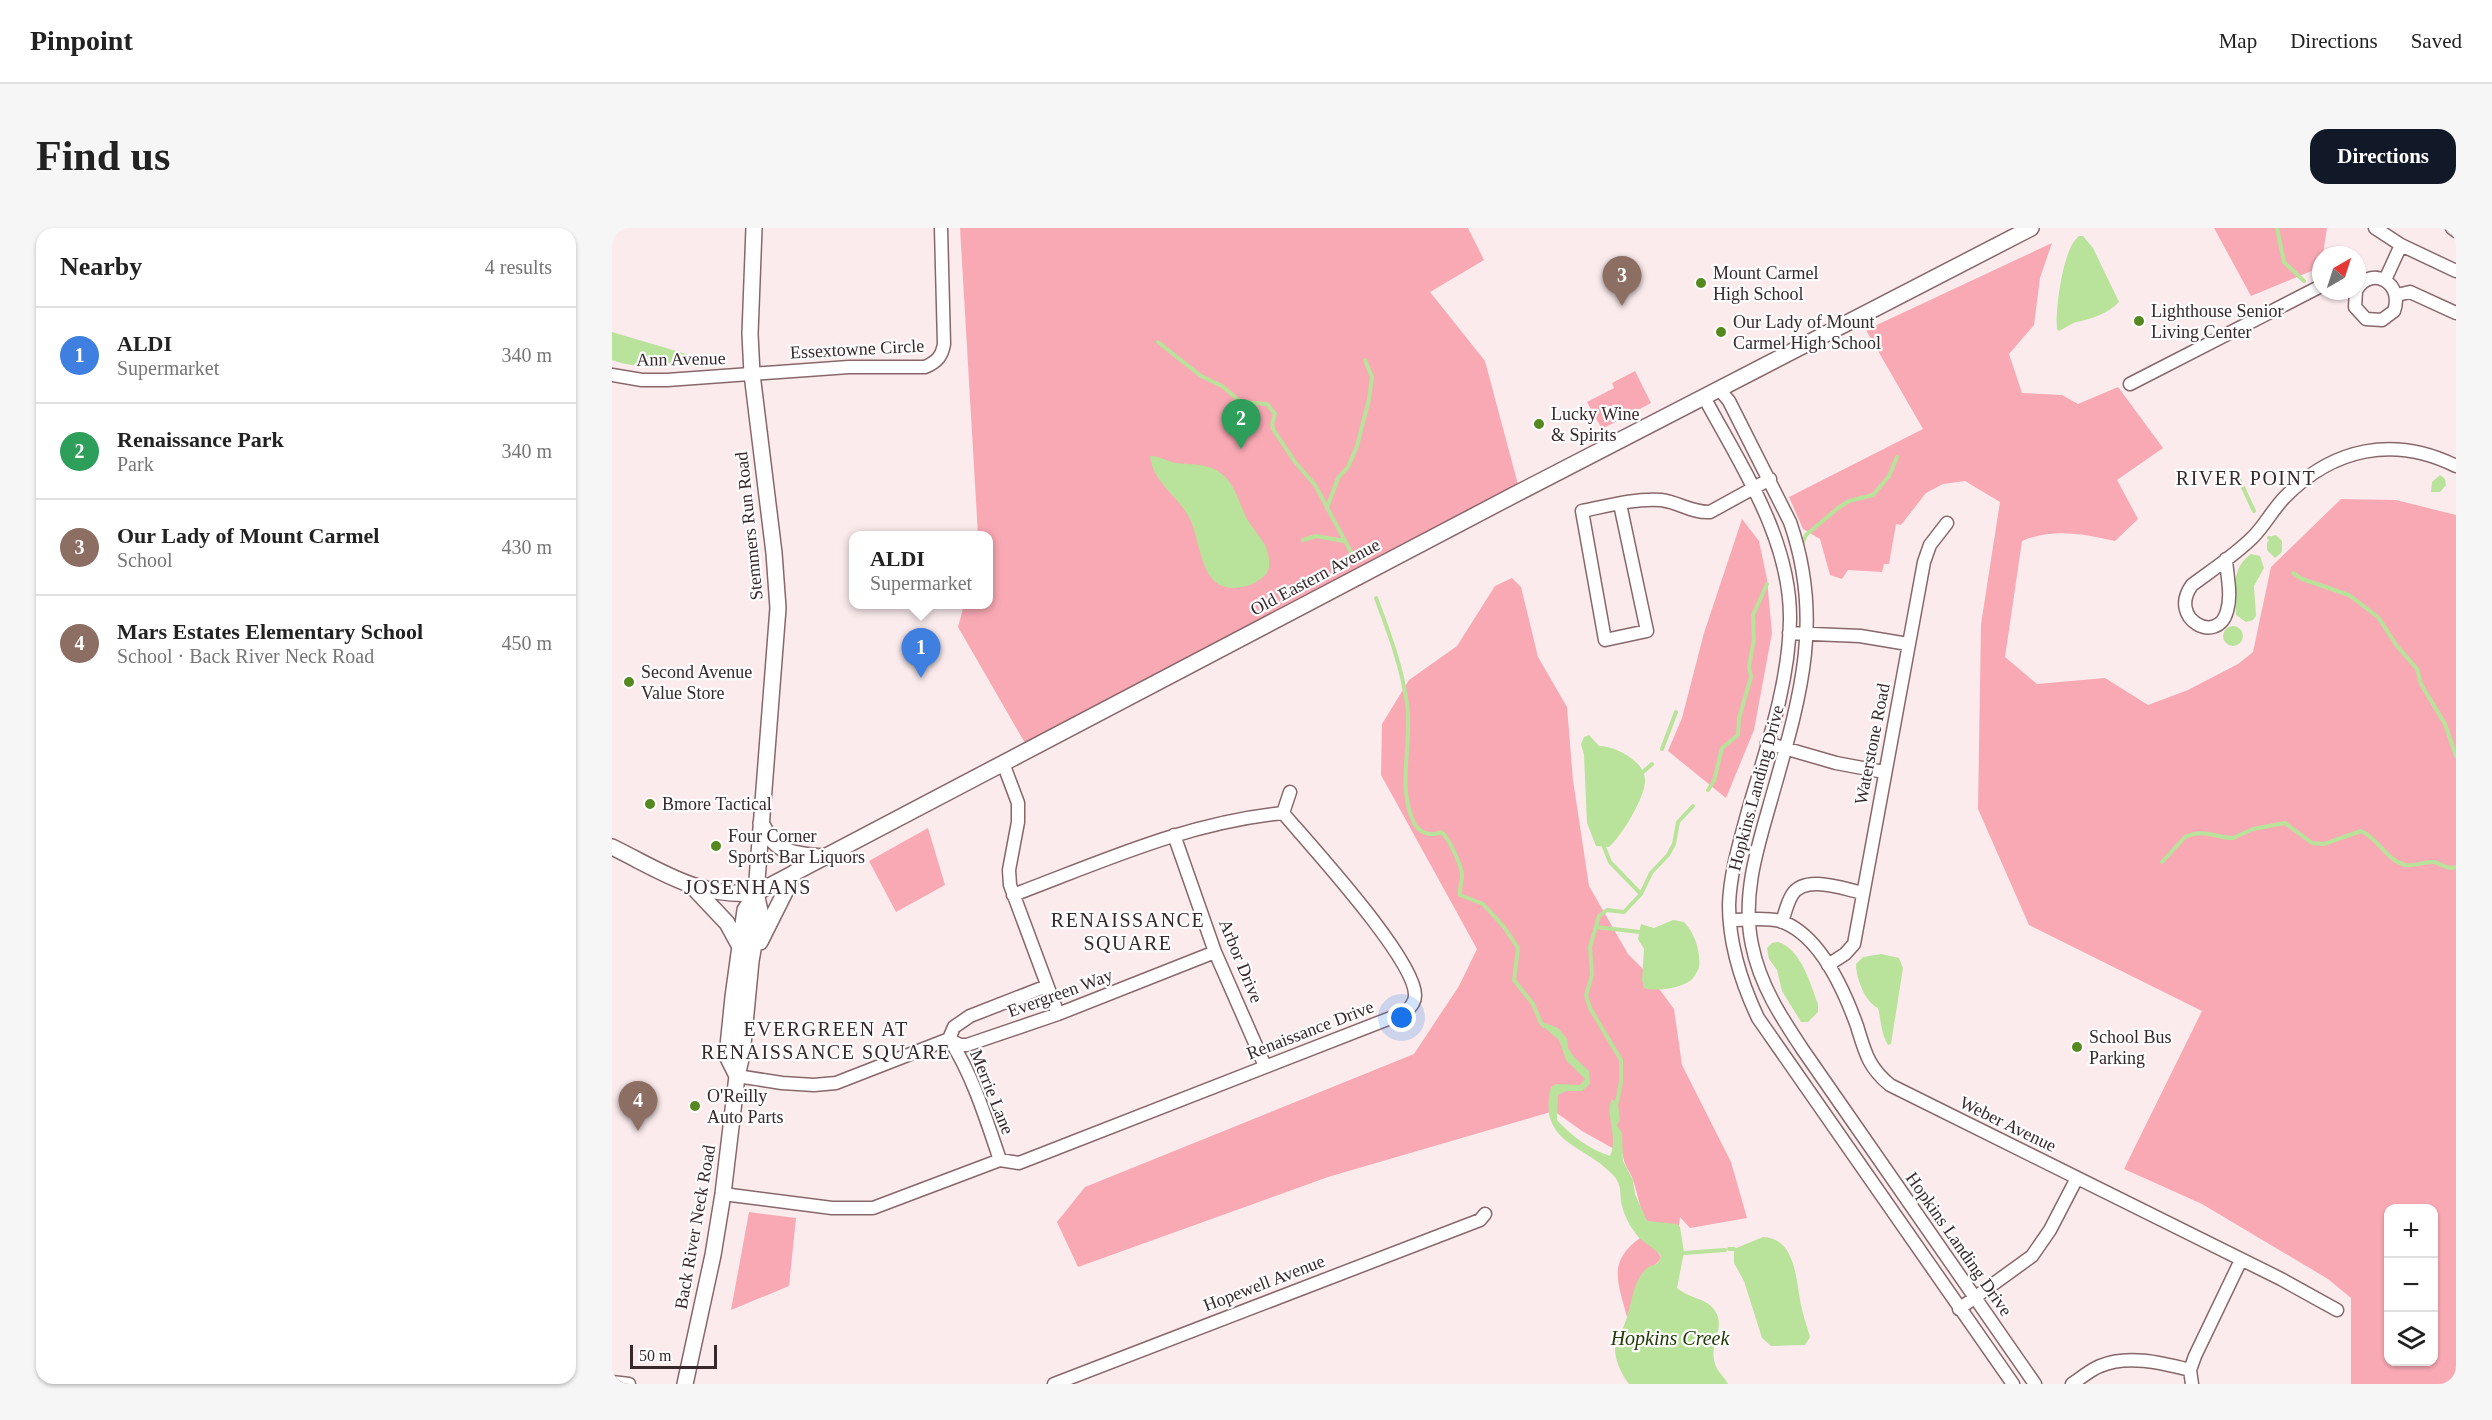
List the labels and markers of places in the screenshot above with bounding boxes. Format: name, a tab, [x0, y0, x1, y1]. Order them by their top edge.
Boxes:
pin: 3	[1602, 256, 1642, 306]
place label: Mount Carmel High School	[1713, 263, 1819, 304]
marker: Mount Carmel High School	[1694, 276, 1708, 290]
place label: Lighthouse Senior Living Center	[2151, 301, 2284, 342]
place label: Our Lady of Mount Carmel High School	[1733, 312, 1881, 353]
marker: Lighthouse Senior Living Center	[2132, 314, 2146, 328]
marker: Our Lady of Mount Carmel High School	[1714, 325, 1728, 339]
pin: 2	[1222, 400, 1260, 449]
place label: Lucky Wine & Spirits	[1551, 404, 1639, 445]
marker: Lucky Wine & Spirits	[1532, 417, 1546, 431]
pin: 1	[902, 628, 940, 678]
place label: Second Avenue Value Store	[641, 662, 752, 703]
marker: Second Avenue Value Store	[622, 675, 636, 689]
place label: Bmore Tactical	[662, 794, 772, 814]
marker: Bmore Tactical	[643, 797, 657, 811]
place label: Four Corner Sports Bar Liquors	[728, 826, 865, 867]
marker: Four Corner Sports Bar Liquors	[709, 839, 723, 853]
place label: School Bus Parking	[2089, 1027, 2172, 1068]
marker: School Bus Parking	[2070, 1040, 2084, 1054]
pin: 4	[618, 1082, 658, 1131]
place label: O'Reilly Auto Parts	[707, 1086, 784, 1127]
marker: O'Reilly Auto Parts	[688, 1099, 702, 1113]

